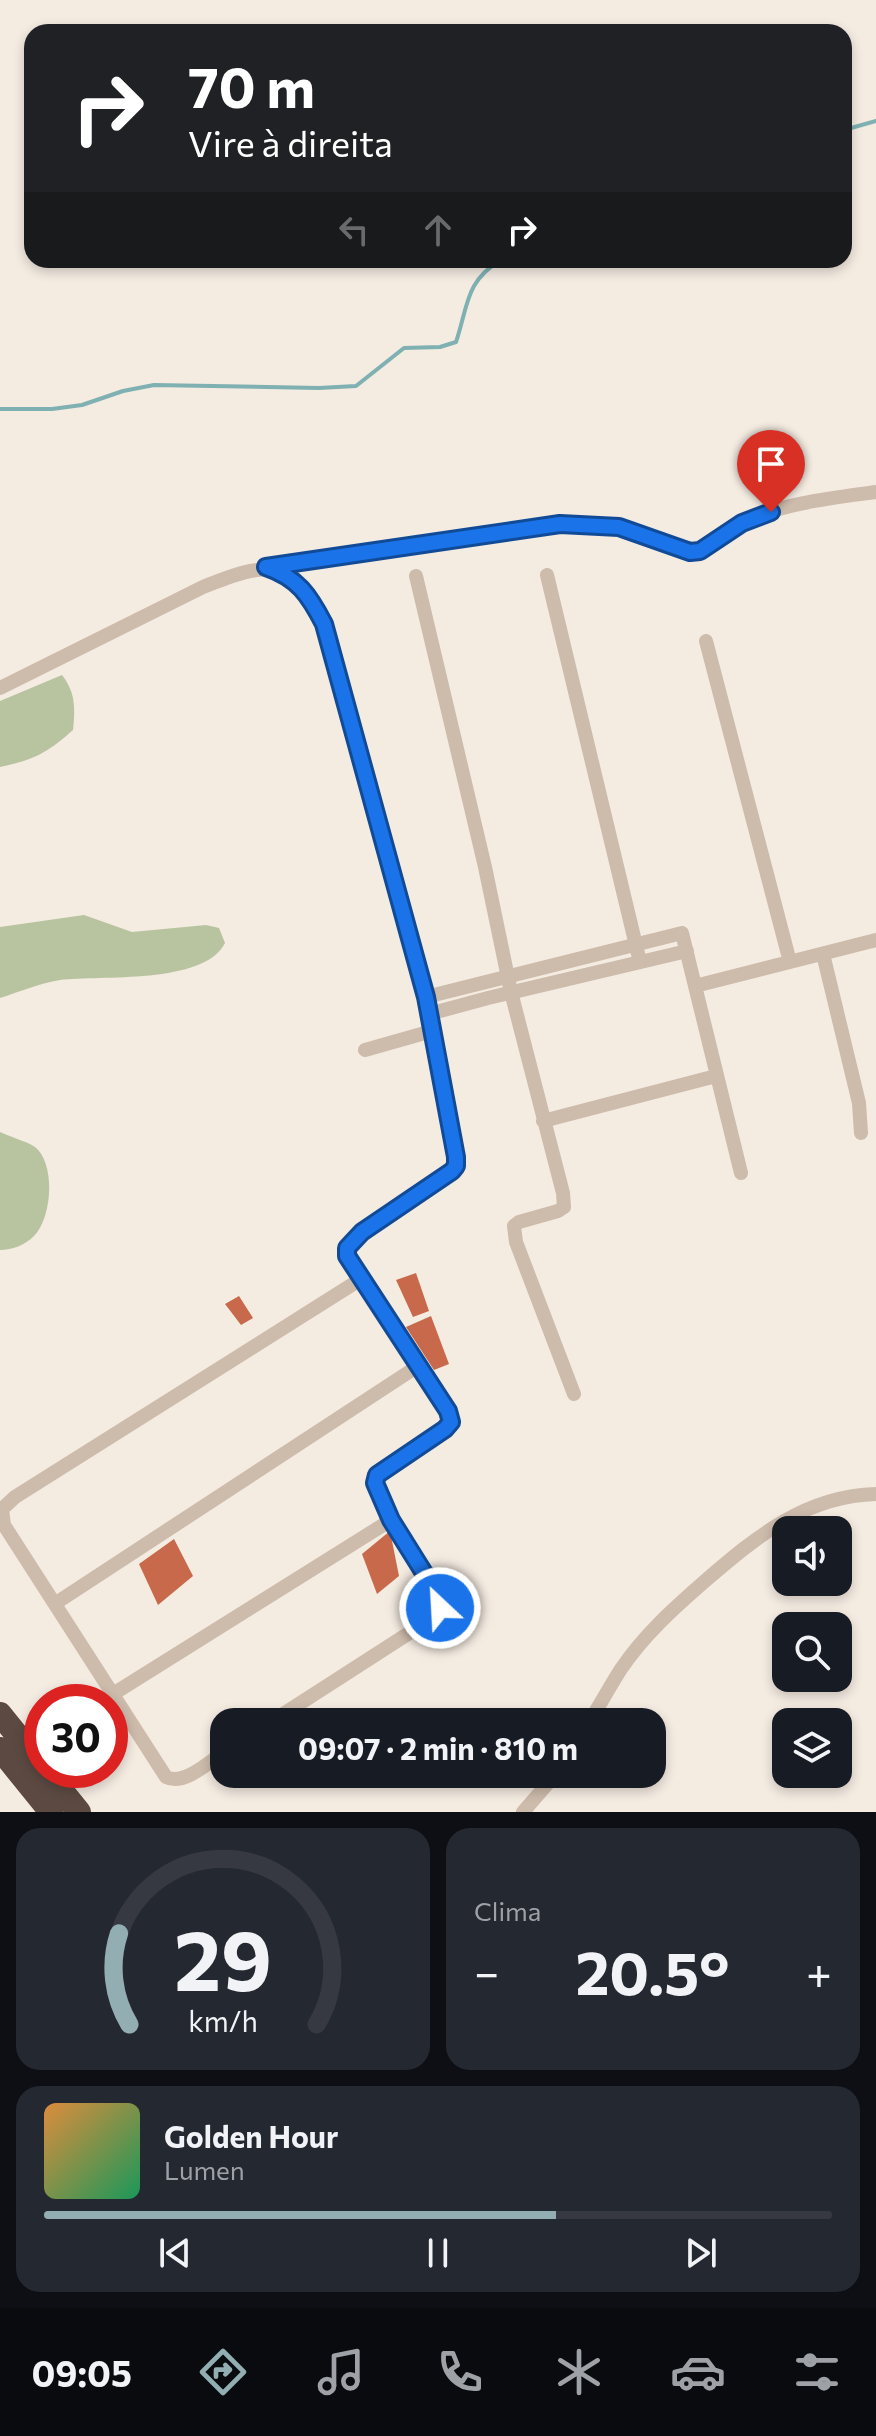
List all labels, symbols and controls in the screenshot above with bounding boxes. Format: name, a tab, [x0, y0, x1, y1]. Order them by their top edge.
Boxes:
text: 70 m	[188, 51, 315, 120]
icon: right	[56, 56, 160, 160]
text: Vire à direita	[188, 120, 393, 164]
icon: left	[332, 208, 376, 252]
icon: ahead	[416, 208, 460, 252]
icon: right	[500, 208, 544, 252]
pin	[737, 430, 805, 512]
icon: arrive	[749, 442, 793, 486]
map controls	[772, 1516, 852, 1788]
button: sound	[772, 1516, 852, 1596]
position arrow	[398, 1566, 482, 1650]
button: search	[772, 1612, 852, 1692]
speed limit sign: 30	[24, 1684, 128, 1788]
button: layers	[772, 1708, 852, 1788]
text: 09:07 · 2 min · 810 m	[298, 1729, 578, 1766]
text: Clima	[474, 1895, 541, 1926]
text: 29	[174, 1906, 272, 2008]
text: 20.5°	[576, 1934, 730, 2007]
text: −	[474, 1944, 499, 1998]
text: +	[806, 1944, 832, 1998]
text: km/h	[188, 2003, 258, 2038]
text: Golden Hour	[164, 2117, 338, 2154]
text: Lumen	[164, 2154, 245, 2185]
icon: previous	[153, 2231, 197, 2275]
icon: pause	[416, 2231, 460, 2275]
icon: next	[679, 2231, 723, 2275]
icon: directions	[195, 2344, 251, 2400]
icon: music	[313, 2344, 369, 2400]
icon: phone	[432, 2344, 488, 2400]
icon: climate	[551, 2344, 607, 2400]
icon: car	[670, 2344, 726, 2400]
icon: filters	[789, 2344, 845, 2400]
text: 09:05	[31, 2350, 132, 2394]

